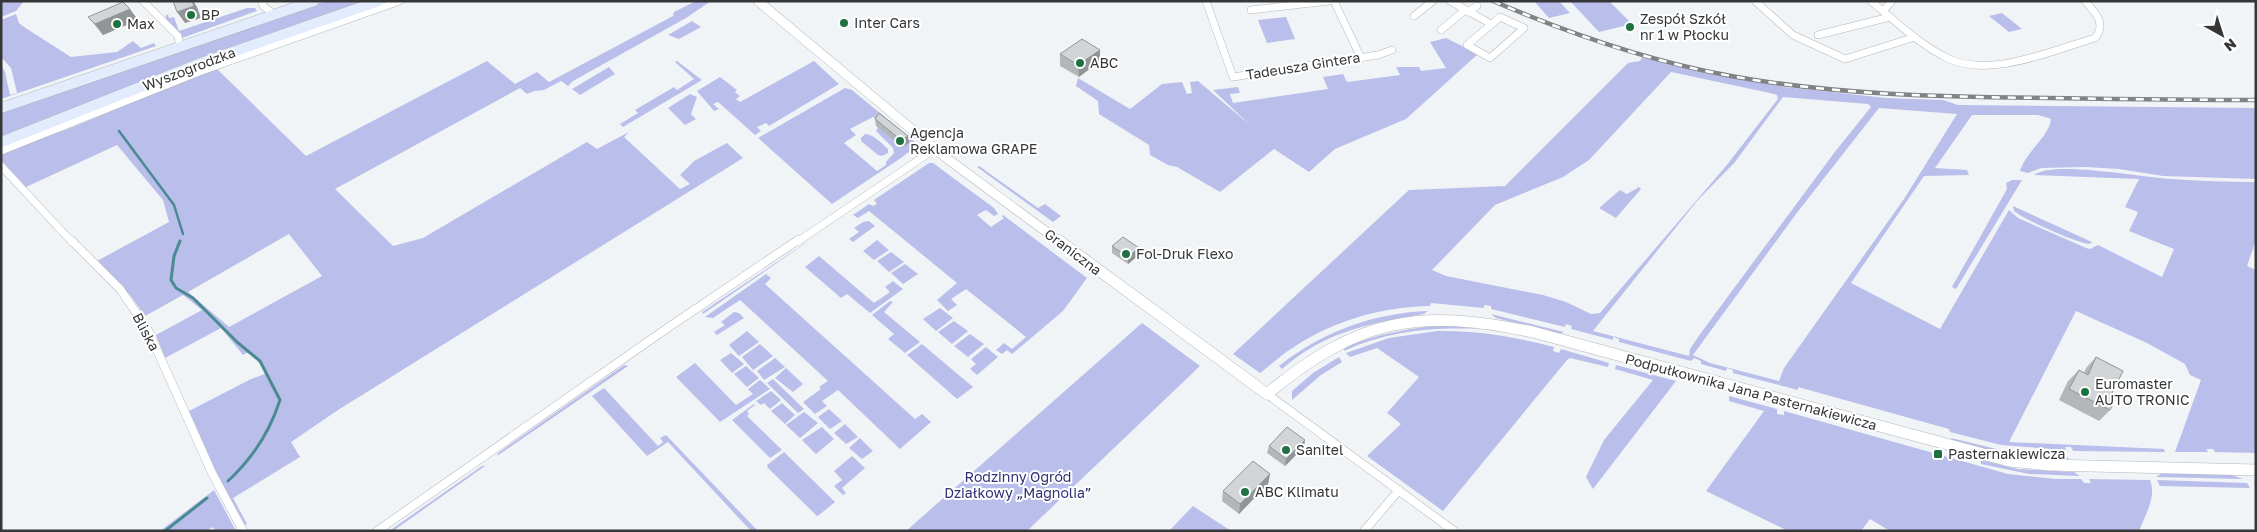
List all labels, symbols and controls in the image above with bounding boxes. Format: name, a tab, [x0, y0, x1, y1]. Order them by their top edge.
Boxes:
place label: BP	[201, 6, 220, 23]
marker: BP	[185, 9, 197, 21]
place label: Zespół Szkół nr 1 w Płocku	[1640, 10, 1729, 43]
north arrow	[2197, 10, 2247, 60]
place label: Inter Cars	[854, 14, 920, 31]
place label: Max	[127, 15, 155, 32]
marker: Inter Cars	[838, 17, 850, 29]
marker: Max	[111, 18, 123, 30]
marker: Zespół Szkół nr 1 w Płocku	[1624, 21, 1636, 33]
text: N	[2221, 36, 2240, 55]
street label: Wyszogrodzka	[140, 43, 238, 94]
street label: Tadeusza Gintera	[1245, 48, 1361, 83]
place label: ABC	[1090, 54, 1118, 71]
marker: ABC	[1074, 57, 1086, 69]
place label: Agencja Reklamowa GRAPE	[910, 124, 1037, 157]
marker: Agencja Reklamowa GRAPE	[894, 135, 906, 147]
street label: Graniczna	[1042, 225, 1105, 278]
place label: Fol-Druk Flexo	[1136, 245, 1233, 262]
marker: Fol-Druk Flexo	[1120, 248, 1132, 260]
street label: Bliska	[129, 310, 164, 354]
street label: Podpułkownika Jana Pasternakiewicza	[1623, 350, 1879, 433]
place label: Euromaster AUTO TRONIC	[2095, 375, 2190, 408]
marker: Euromaster AUTO TRONIC	[2079, 386, 2091, 398]
place label: Sanitel	[1296, 441, 1343, 458]
marker: Sanitel	[1280, 444, 1292, 456]
place label: Pasternakiewicza	[1948, 445, 2065, 462]
marker: Pasternakiewicza	[1932, 448, 1944, 460]
park label: Rodzinny Ogród Działkowy „Magnolia”	[944, 468, 1092, 501]
place label: ABC Klimatu	[1255, 483, 1339, 500]
marker: ABC Klimatu	[1239, 486, 1251, 498]

